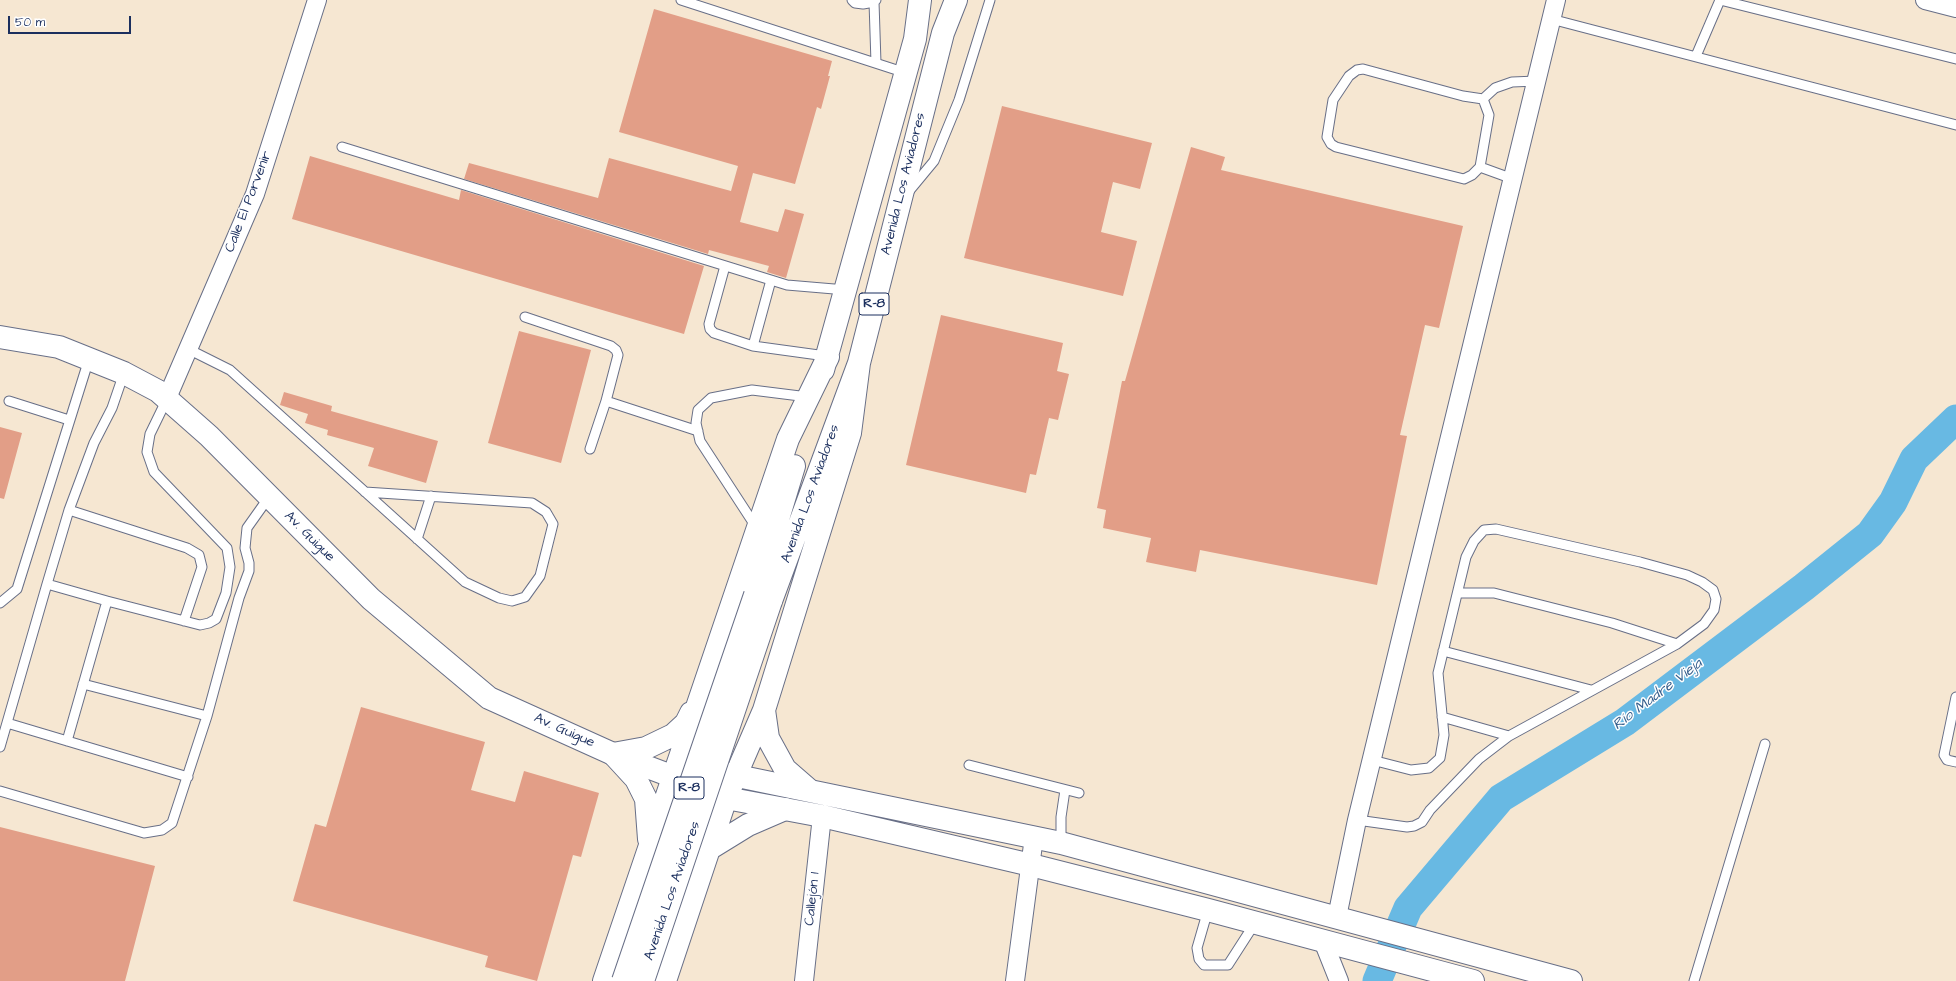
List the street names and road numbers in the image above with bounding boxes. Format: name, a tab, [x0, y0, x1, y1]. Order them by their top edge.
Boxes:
street label: Avenida Los Aviadores	[878, 111, 930, 257]
street label: Calle El Porvenir	[222, 149, 276, 255]
road number: R-8	[859, 293, 889, 315]
street label: Avenida Los Aviadores	[778, 423, 844, 565]
street label: Av. Guigue	[280, 508, 338, 566]
street label: Av. Guigue	[531, 710, 597, 752]
road number: R-8	[674, 777, 704, 799]
street label: Avenida Los Aviadores	[641, 819, 705, 963]
street label: Callejón 1	[802, 871, 824, 927]

